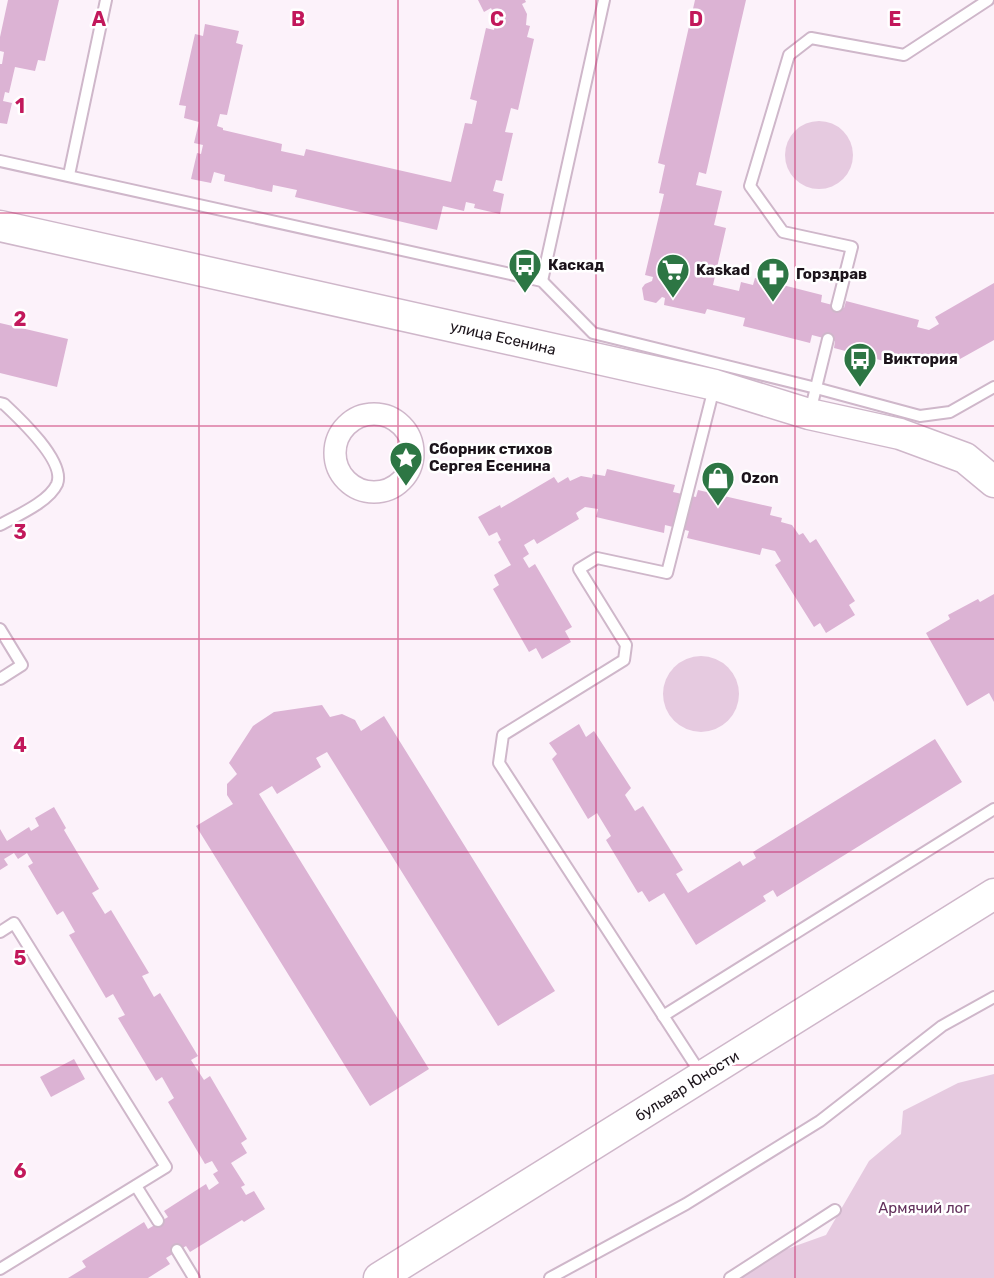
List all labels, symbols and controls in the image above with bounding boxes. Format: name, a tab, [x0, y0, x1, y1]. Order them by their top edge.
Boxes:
text: A	[92, 7, 107, 31]
text: B	[291, 7, 305, 31]
text: C	[490, 7, 504, 31]
text: D	[689, 7, 703, 31]
text: E	[889, 7, 901, 31]
text: 1	[15, 94, 25, 118]
bus stop icon: Каскад	[507, 247, 543, 294]
supermarket icon: Kaskad	[655, 252, 691, 299]
place label: Каскад	[548, 256, 604, 274]
pharmacy icon: Горздрав	[755, 256, 791, 303]
place label: Kaskad	[696, 261, 750, 279]
place label: Горздрав	[796, 265, 867, 283]
text: 2	[14, 307, 27, 331]
street label: улица Есенина	[448, 317, 558, 359]
bus stop icon: Виктория	[842, 341, 878, 388]
place label: Виктория	[883, 350, 958, 368]
place icon: Сборник стихов Сергея Есенина	[388, 440, 424, 487]
place label: Сборник стихов Сергея Есенина	[429, 440, 553, 475]
shop icon: Ozon	[700, 460, 736, 507]
place label: Ozon	[741, 469, 779, 487]
text: 3	[13, 520, 27, 544]
text: 4	[13, 733, 27, 757]
text: 5	[14, 946, 27, 970]
street label: бульвар Юности	[632, 1047, 742, 1125]
text: 6	[13, 1159, 27, 1183]
park label: Армячий лог	[878, 1199, 970, 1217]

